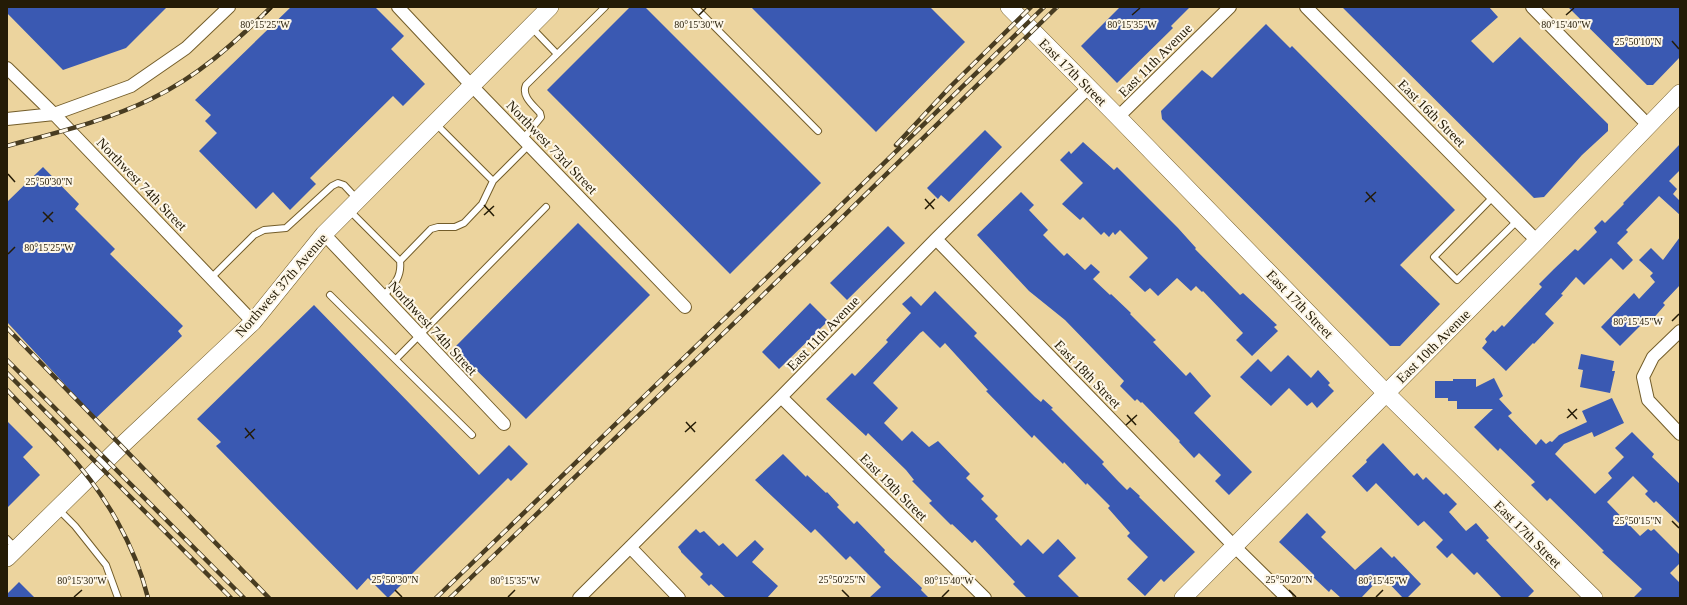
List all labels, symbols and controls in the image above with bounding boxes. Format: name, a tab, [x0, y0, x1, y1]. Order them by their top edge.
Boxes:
text: 80°15'25"W	[240, 19, 290, 30]
text: 80°15'30"W	[674, 19, 724, 30]
text: 80°15'35"W	[1107, 19, 1157, 30]
text: 80°15'40"W	[1541, 19, 1591, 30]
street label: East 11th Avenue	[1116, 21, 1195, 100]
street label: East 17th Street	[1036, 36, 1109, 109]
text: 25°50'10"N	[1614, 36, 1662, 47]
street label: East 16th Street	[1395, 77, 1468, 150]
street label: Northwest 73rd Street	[503, 98, 600, 197]
street label: Northwest 74th Street	[94, 135, 190, 234]
text: 25°50'30"N	[25, 176, 73, 187]
street label: Northwest 37th Avenue	[232, 231, 330, 340]
text: 80°15'25"W	[24, 242, 74, 253]
street label: East 17th Street	[1263, 267, 1336, 342]
street label: Northwest 74th Street	[385, 278, 480, 378]
street label: East 11th Avenue	[784, 293, 863, 374]
street label: East 10th Avenue	[1393, 306, 1473, 386]
text: 80°15'45"W	[1613, 316, 1663, 327]
street label: East 18th Street	[1051, 337, 1124, 412]
street label: East 19th Street	[857, 451, 930, 524]
street label: East 17th Street	[1491, 498, 1564, 571]
text: 25°50'15"N	[1614, 515, 1662, 526]
text: 25°50'30"N	[371, 574, 419, 585]
text: 25°50'25"N	[818, 574, 866, 585]
text: 25°50'20"N	[1265, 574, 1313, 585]
text: 80°15'30"W	[57, 575, 107, 586]
text: 80°15'35"W	[490, 575, 540, 586]
text: 80°15'40"W	[924, 575, 974, 586]
text: 80°15'45"W	[1358, 575, 1408, 586]

